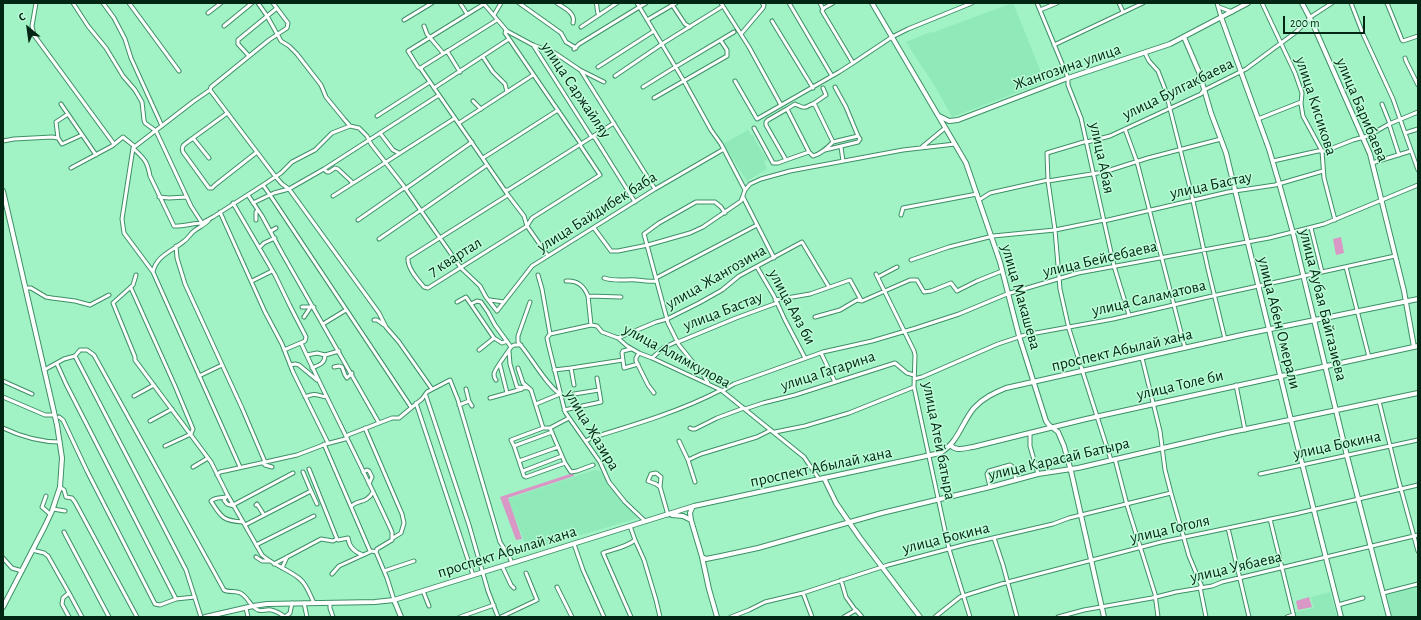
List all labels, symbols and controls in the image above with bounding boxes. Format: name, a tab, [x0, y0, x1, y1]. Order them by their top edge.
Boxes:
north arrow	[8, 8, 48, 48]
scale bar	[1285, 8, 1367, 34]
text: С	[17, 11, 27, 23]
text: 200 m	[1290, 17, 1320, 29]
street label: улица Саржайляу	[537, 38, 615, 142]
street label: Жангозина улица	[1011, 40, 1123, 94]
street label: улица Булгакбаева	[1119, 54, 1237, 124]
street label: улица Кисикова	[1291, 54, 1341, 158]
street label: улица Барибаева	[1332, 55, 1392, 165]
street label: улица Абая	[1085, 121, 1119, 195]
street label: улица Байдибек баба	[534, 167, 660, 257]
street label: улица Бастау	[1168, 167, 1254, 203]
street label: улица Аубая Байгазиева	[1295, 227, 1351, 383]
street label: 7 квартал	[425, 233, 485, 281]
street label: улица Бейсебаева	[1041, 236, 1159, 282]
street label: улица Жангозина	[662, 241, 770, 313]
street label: улица Макашева	[997, 242, 1045, 352]
street label: улица Абен Омерали	[1253, 255, 1305, 391]
street label: улица Аяз би	[764, 266, 820, 348]
street label: улица Саламатова	[1090, 276, 1208, 320]
street label: улица Бастау	[681, 287, 765, 335]
street label: улица Алимкулова	[620, 320, 734, 392]
street label: проспект Абылай хана	[1049, 324, 1195, 376]
street label: улица Гагарина	[778, 347, 878, 395]
street label: улица Толе би	[1135, 366, 1225, 404]
street label: улица Атей батыра	[918, 380, 960, 502]
street label: улица Жазира	[560, 386, 624, 474]
street label: улица Бокина	[1291, 426, 1383, 464]
street label: улица Карасай Батыра	[986, 433, 1132, 485]
street label: проспект Абылай хана	[748, 443, 894, 491]
street label: улица Гоголя	[1128, 511, 1212, 547]
street label: улица Бокина	[900, 518, 992, 558]
street label: проспект Абылай хана	[435, 522, 579, 582]
street label: улица Уябаева	[1188, 547, 1284, 587]

